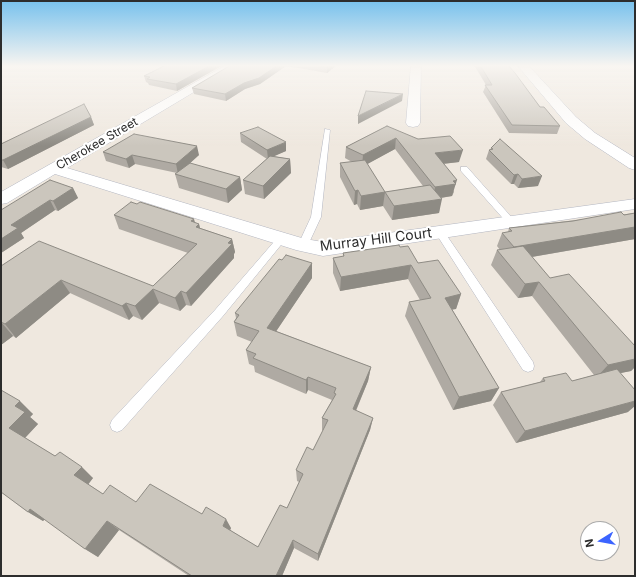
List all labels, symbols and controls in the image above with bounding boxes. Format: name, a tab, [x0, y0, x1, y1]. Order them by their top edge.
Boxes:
street label: Cherokee Street	[54, 115, 140, 173]
street label: Murray Hill Court	[319, 225, 433, 255]
north arrow	[580, 521, 620, 561]
text: N	[582, 538, 597, 549]

